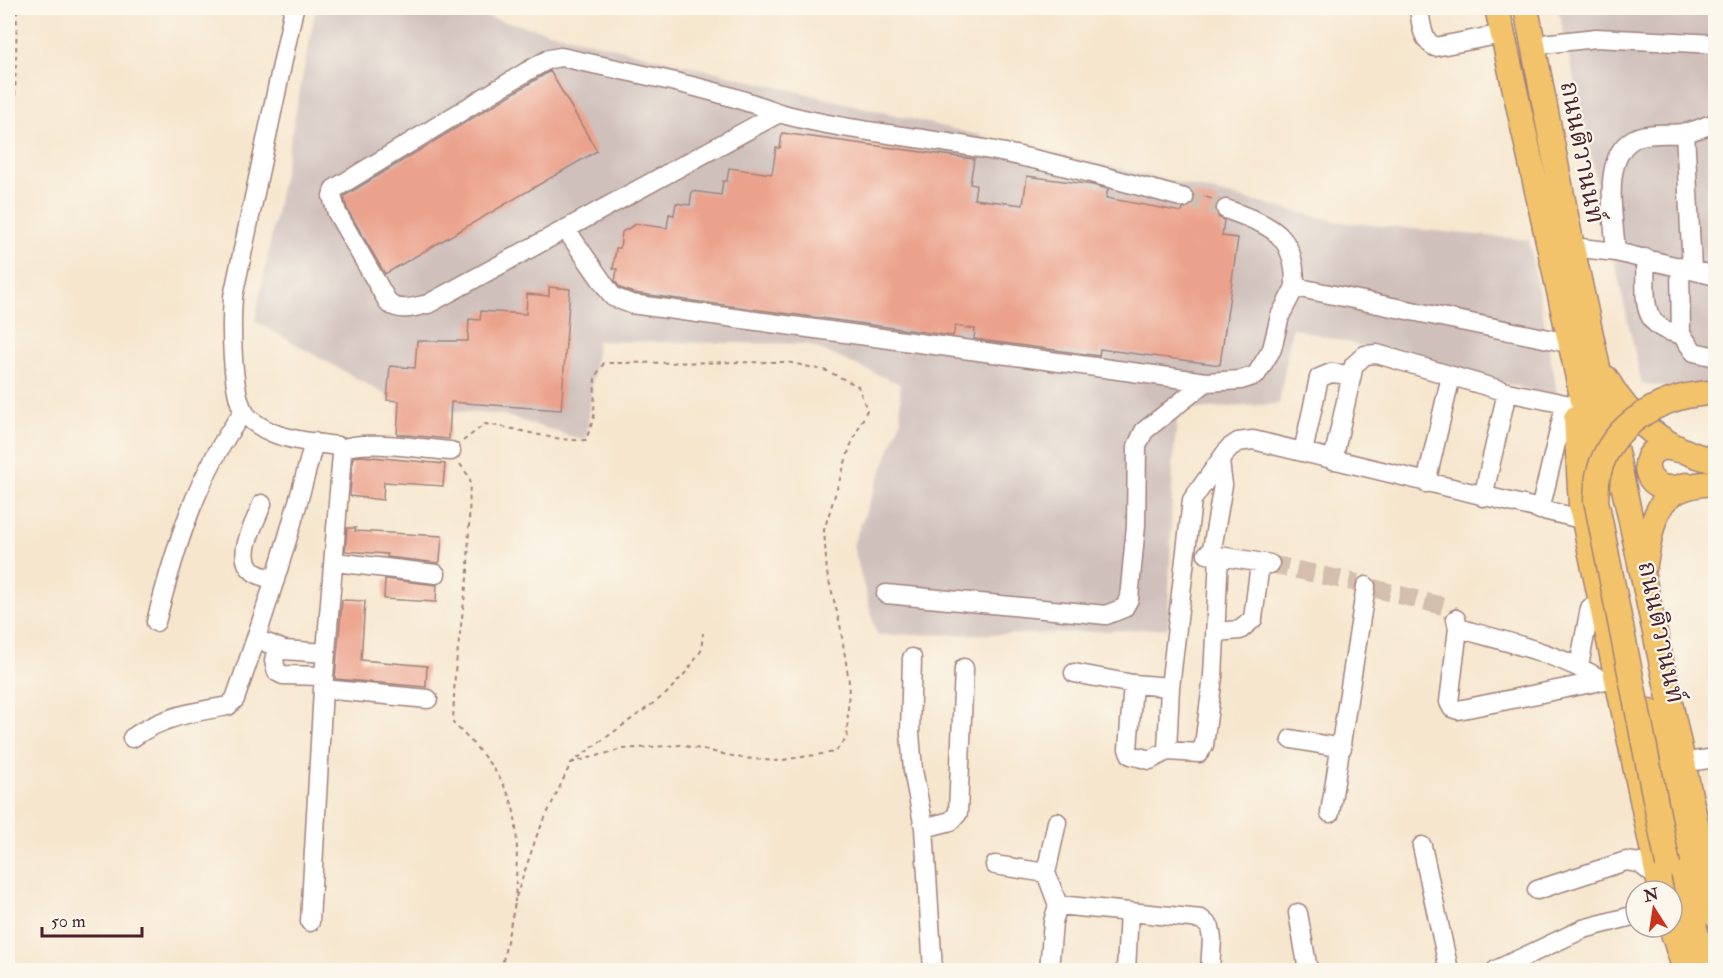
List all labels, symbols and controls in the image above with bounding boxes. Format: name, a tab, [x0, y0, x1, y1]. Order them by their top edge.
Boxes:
street label: ถนนติวานนท์	[1553, 78, 1612, 226]
street label: ถนนติวานนท์	[1630, 558, 1693, 706]
north arrow	[1624, 879, 1684, 939]
text: N	[1641, 884, 1661, 907]
scale bar	[42, 900, 142, 938]
text: 50 m	[51, 910, 86, 933]

